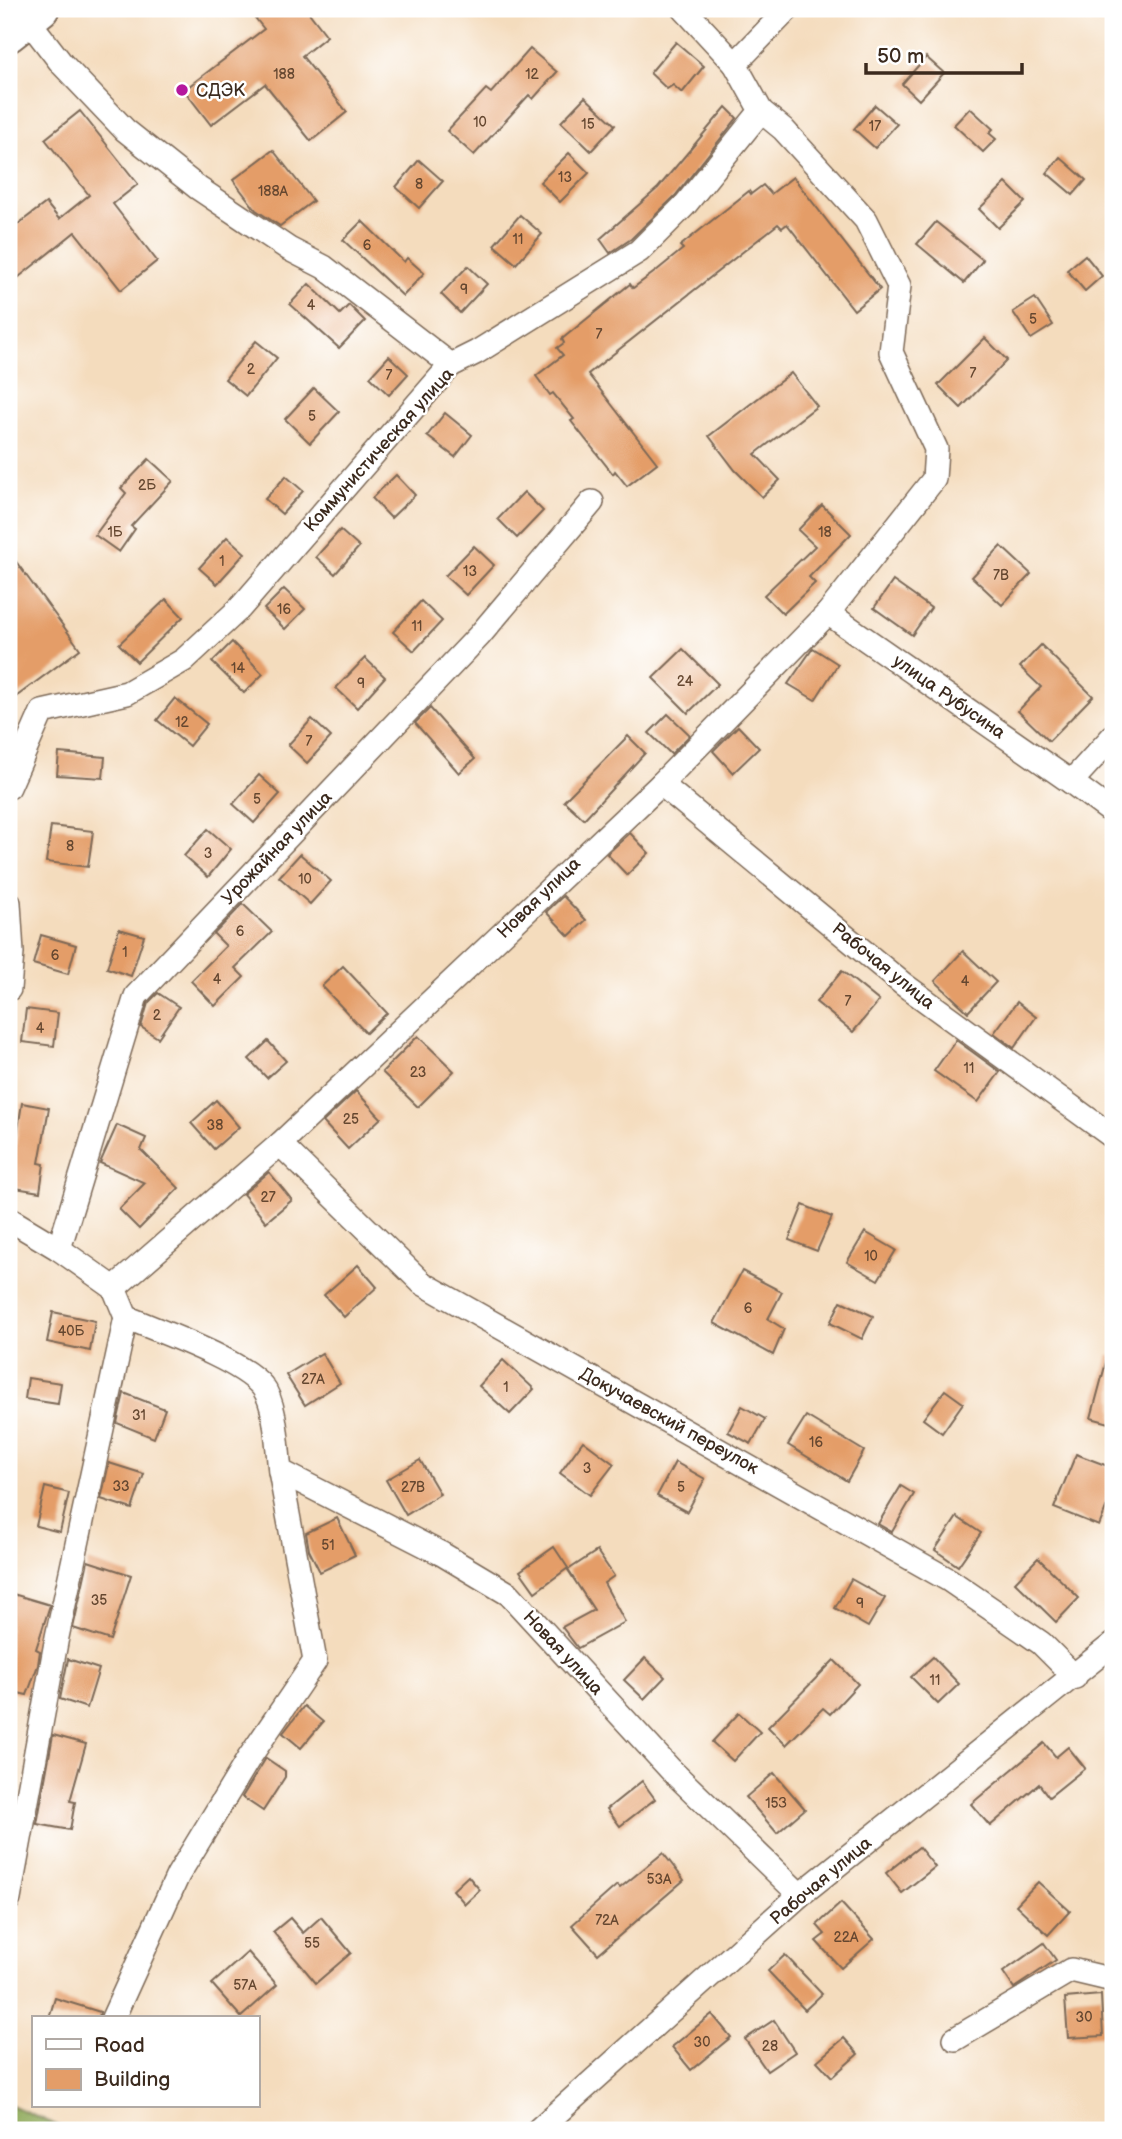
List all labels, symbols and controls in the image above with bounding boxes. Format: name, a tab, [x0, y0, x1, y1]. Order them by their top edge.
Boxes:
scale bar	[866, 32, 1022, 76]
text: 50 m	[877, 44, 924, 69]
house number: 188	[273, 66, 295, 83]
house number: 12	[525, 66, 540, 83]
place label: СДЭК	[196, 80, 245, 101]
marker: СДЭК	[174, 82, 190, 98]
house number: 10	[473, 114, 487, 131]
house number: 15	[581, 116, 595, 133]
house number: 17	[869, 118, 881, 135]
house number: 13	[558, 169, 572, 186]
house number: 8	[415, 176, 423, 193]
house number: 188А	[258, 183, 289, 200]
house number: 11	[513, 231, 523, 248]
house number: 6	[363, 237, 372, 254]
house number: 9	[460, 281, 468, 298]
house number: 4	[307, 297, 316, 314]
house number: 5	[1029, 311, 1037, 328]
house number: 7	[596, 326, 603, 343]
house number: 2	[247, 361, 256, 378]
street label: Коммунистическая улица	[300, 363, 458, 536]
house number: 7	[970, 365, 977, 382]
house number: 7	[386, 367, 393, 384]
house number: 5	[308, 408, 316, 425]
house number: 2Б	[138, 477, 156, 494]
house number: 1Б	[107, 524, 123, 541]
house number: 18	[818, 524, 832, 541]
house number: 1	[219, 553, 225, 570]
house number: 13	[463, 563, 477, 580]
house number: 7В	[993, 567, 1009, 584]
house number: 16	[277, 601, 291, 618]
house number: 11	[412, 618, 422, 635]
street label: улица Рубусина	[889, 650, 1009, 744]
house number: 14	[231, 660, 245, 677]
house number: 24	[677, 673, 694, 690]
house number: 9	[357, 675, 365, 692]
house number: 12	[175, 714, 190, 731]
house number: 7	[306, 733, 313, 750]
street label: Урожайная улица	[217, 787, 337, 909]
house number: 5	[253, 791, 261, 808]
house number: 8	[66, 838, 74, 855]
house number: 3	[204, 845, 212, 862]
street label: Новая улица	[493, 853, 585, 943]
house number: 10	[298, 871, 312, 888]
street label: Рабочая улица	[827, 918, 939, 1014]
house number: 6	[236, 923, 245, 940]
house number: 1	[122, 944, 128, 961]
house number: 6	[51, 947, 60, 964]
house number: 4	[213, 971, 222, 988]
house number: 4	[961, 973, 970, 990]
house number: 7	[845, 993, 852, 1010]
house number: 2	[153, 1007, 162, 1024]
house number: 4	[36, 1020, 45, 1037]
house number: 11	[964, 1060, 974, 1077]
house number: 23	[410, 1064, 426, 1081]
house number: 25	[343, 1111, 359, 1128]
house number: 38	[207, 1117, 223, 1134]
house number: 27	[260, 1189, 276, 1206]
house number: 10	[864, 1248, 878, 1265]
house number: 6	[744, 1300, 753, 1317]
house number: 40Б	[58, 1323, 85, 1340]
street label: Докучаевский переулок	[576, 1363, 762, 1479]
house number: 27А	[301, 1371, 325, 1388]
house number: 1	[503, 1379, 509, 1396]
house number: 31	[132, 1407, 146, 1424]
house number: 16	[809, 1434, 823, 1451]
house number: 3	[583, 1460, 591, 1477]
house number: 33	[112, 1478, 130, 1495]
house number: 27В	[401, 1479, 425, 1496]
house number: 5	[677, 1479, 685, 1496]
house number: 51	[321, 1537, 335, 1554]
house number: 35	[91, 1592, 107, 1609]
house number: 9	[856, 1595, 864, 1612]
street label: Новая улица	[519, 1607, 608, 1700]
house number: 11	[930, 1672, 940, 1689]
house number: 15З	[765, 1795, 787, 1812]
street label: Рабочая улица	[766, 1832, 876, 1929]
house number: 53А	[646, 1871, 672, 1888]
house number: 72А	[595, 1912, 619, 1929]
house number: 22А	[833, 1929, 859, 1946]
house number: 55	[304, 1935, 320, 1952]
house number: 57А	[233, 1977, 257, 1994]
house number: 30	[1076, 2009, 1092, 2026]
legend	[32, 2016, 259, 2108]
text: Road	[94, 2033, 145, 2058]
house number: 30	[694, 2034, 710, 2051]
house number: 28	[762, 2038, 778, 2055]
text: Building	[94, 2067, 170, 2092]

